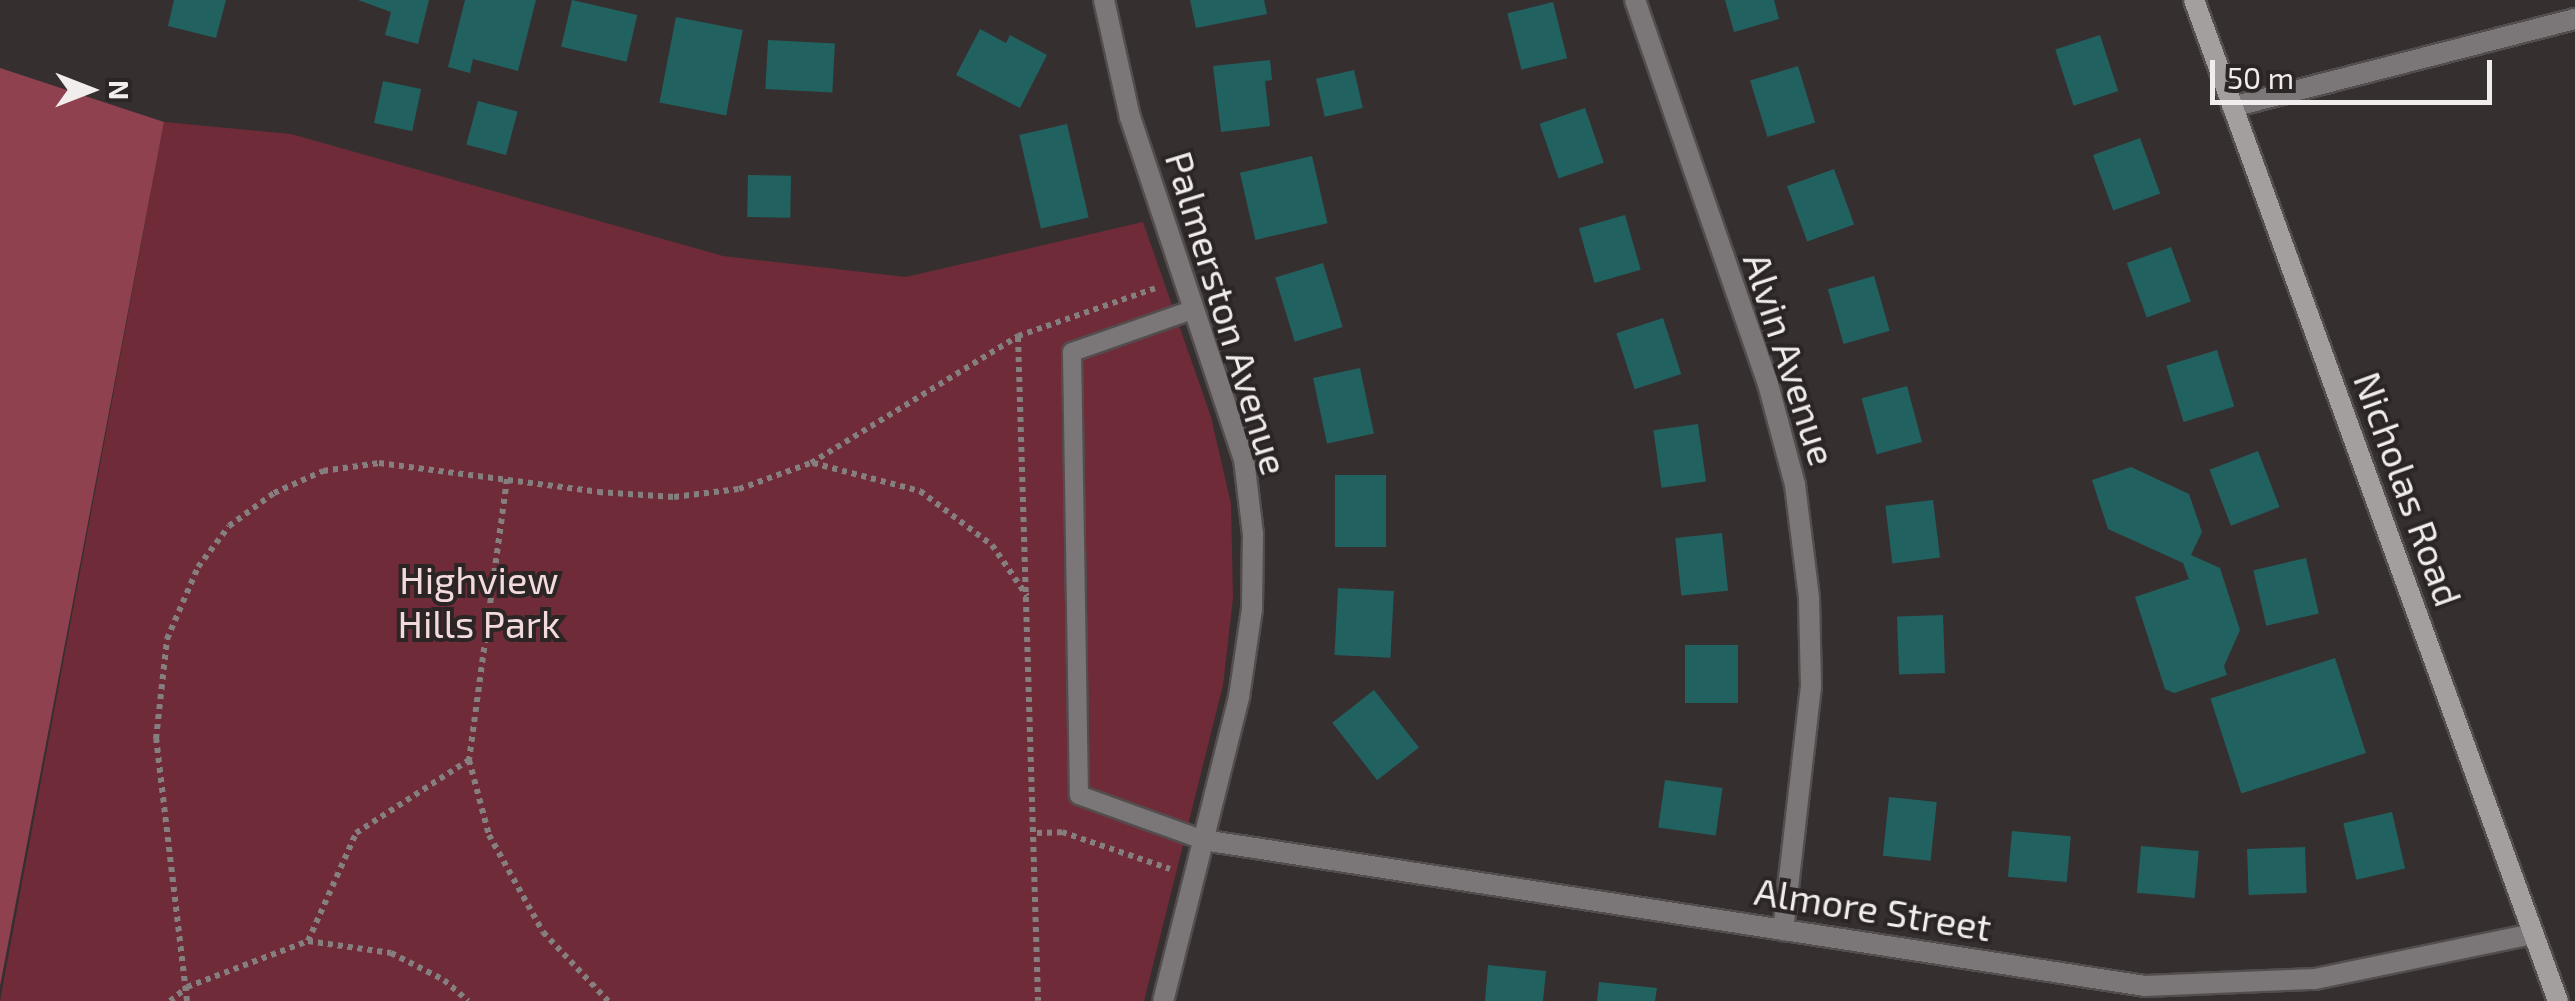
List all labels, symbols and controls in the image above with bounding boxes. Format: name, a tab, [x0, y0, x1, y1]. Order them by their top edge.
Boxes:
north arrow	[40, 40, 140, 140]
scale bar	[2215, 40, 2498, 102]
text: 50 m	[2227, 59, 2294, 95]
text: N	[103, 80, 137, 100]
street label: Palmerston Avenue	[1156, 145, 1298, 481]
street label: Alvin Avenue	[1734, 247, 1846, 471]
street label: Nicholas Road	[2345, 366, 2471, 612]
park label: Highview Hills Park	[398, 557, 560, 646]
street label: Almore Street	[1751, 868, 1995, 950]

